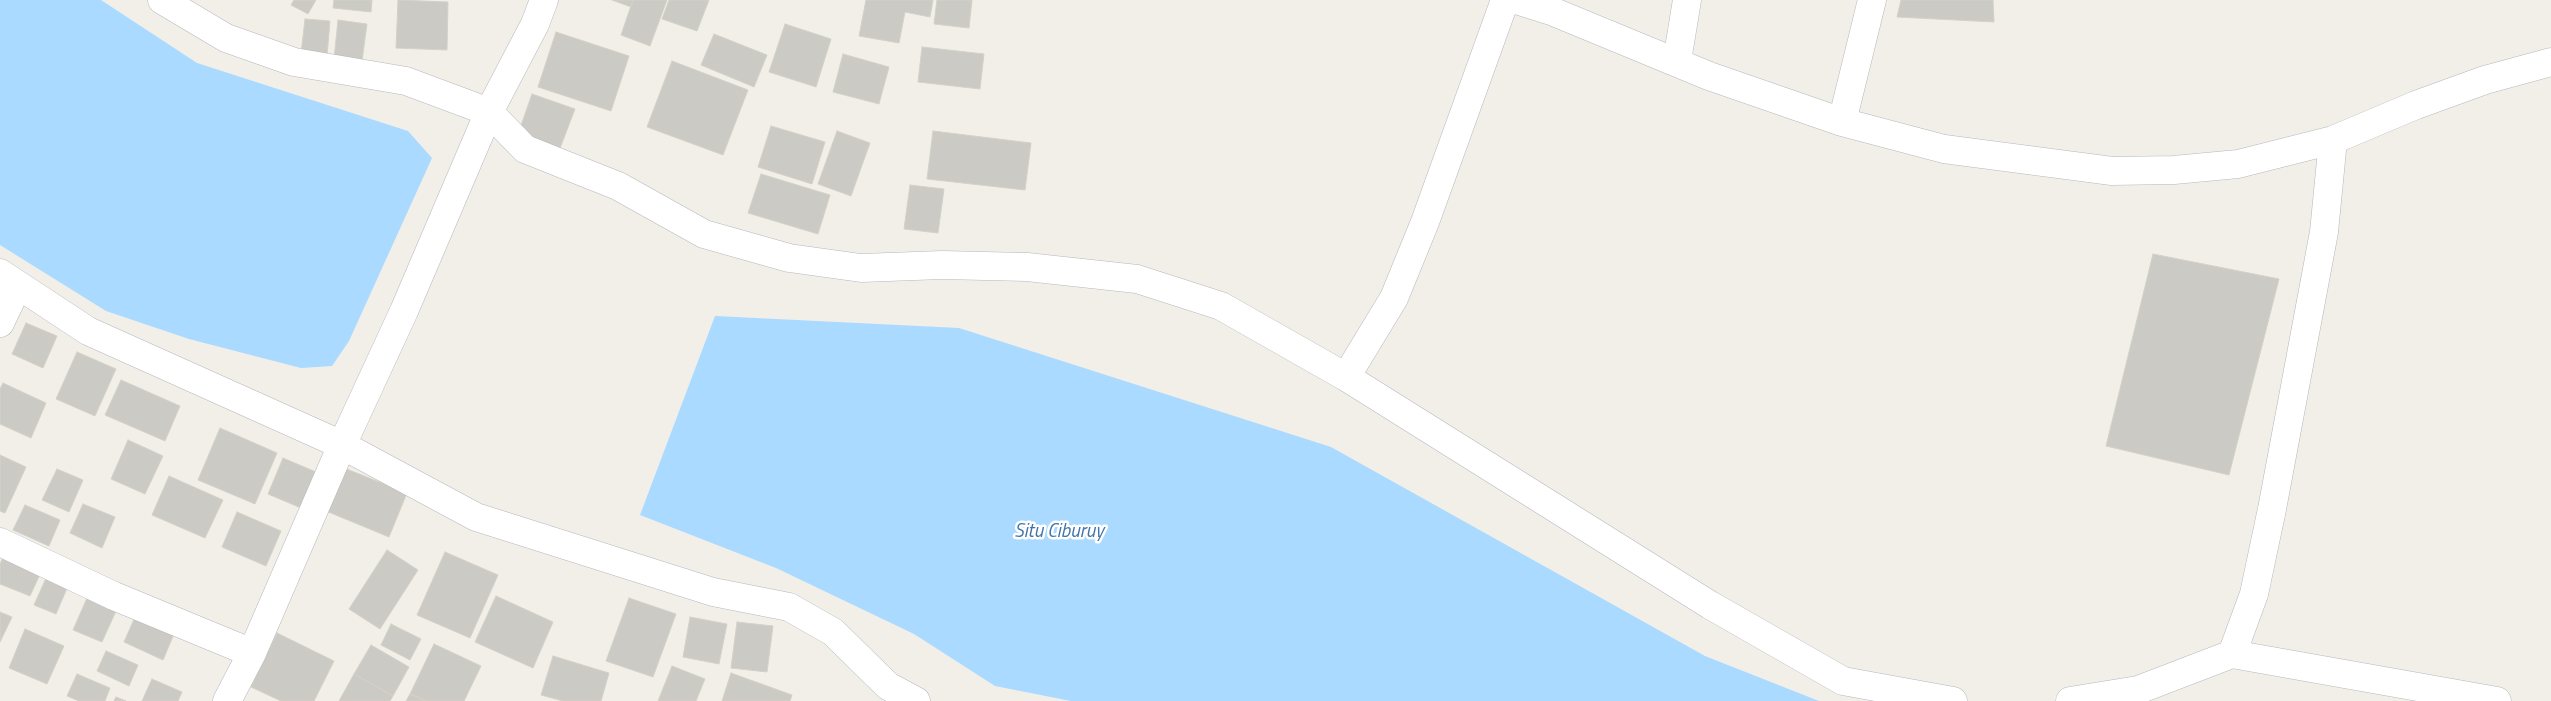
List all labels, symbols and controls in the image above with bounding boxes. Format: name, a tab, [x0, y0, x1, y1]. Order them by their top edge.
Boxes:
water label: Situ Ciburuy	[1014, 521, 1104, 543]

